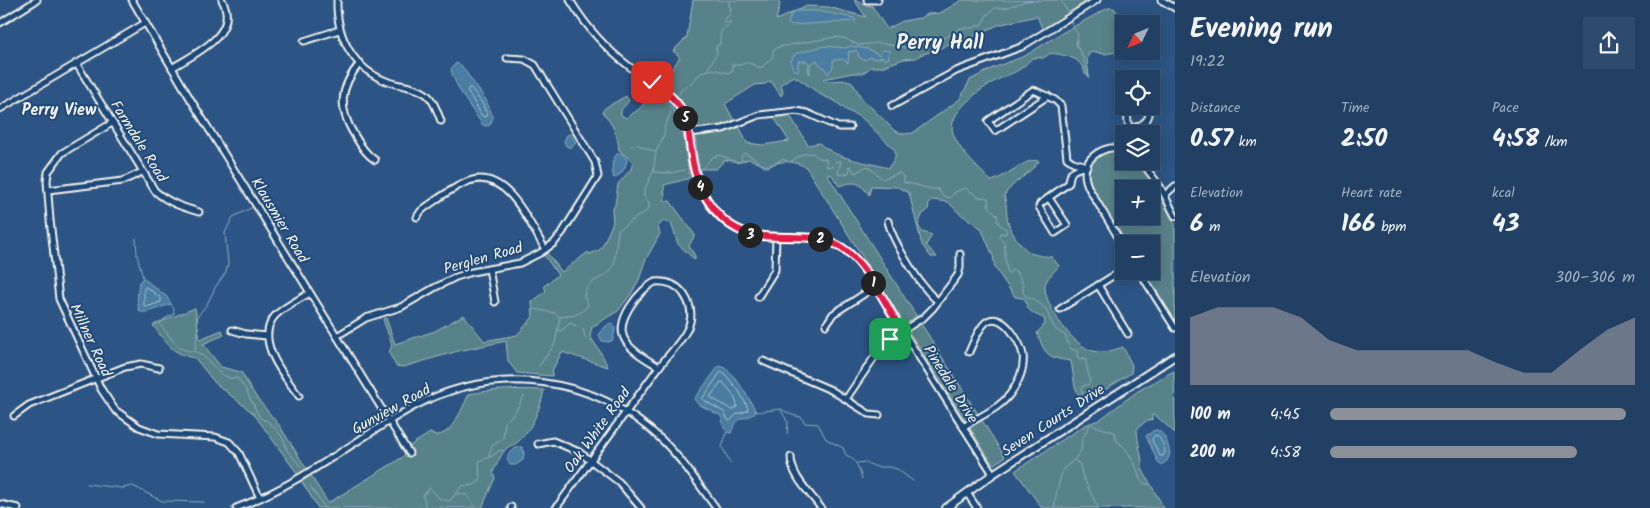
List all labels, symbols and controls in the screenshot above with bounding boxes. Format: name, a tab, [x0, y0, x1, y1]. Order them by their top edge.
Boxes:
text: Evening run	[1190, 7, 1333, 52]
north arrow	[1115, 15, 1160, 60]
map controls	[1115, 15, 1160, 280]
button: share	[1583, 17, 1635, 69]
district label: Perry Hall	[896, 28, 984, 60]
text: 19:22	[1190, 49, 1225, 74]
pin	[631, 61, 673, 103]
icon: check	[638, 68, 666, 96]
button: locate	[1115, 70, 1160, 115]
street label: Farmdale Road	[103, 96, 173, 188]
text: Distance	[1190, 97, 1240, 119]
text: Time	[1341, 97, 1369, 119]
text: Pace	[1492, 97, 1519, 119]
district label: Perry View	[22, 98, 97, 123]
pin: 5	[672, 106, 698, 130]
text: 5	[682, 107, 689, 129]
text: 0.57	[1190, 119, 1233, 159]
text: 2:50	[1341, 119, 1387, 159]
text: 4:58	[1492, 119, 1539, 159]
button: layers	[1115, 125, 1160, 170]
text: km	[1233, 131, 1257, 153]
text: /km	[1539, 131, 1567, 153]
street label: Klausmier Road	[244, 173, 315, 268]
pin: 4	[688, 174, 712, 200]
text: 4	[697, 176, 704, 198]
button: +	[1115, 180, 1160, 225]
text: Elevation	[1190, 182, 1243, 204]
text: Heart rate	[1341, 182, 1402, 204]
text: kcal	[1492, 182, 1515, 204]
text: 6	[1190, 204, 1204, 244]
text: 166	[1341, 204, 1376, 244]
text: 43	[1492, 204, 1519, 244]
text: m	[1204, 216, 1220, 238]
text: bpm	[1376, 216, 1406, 238]
pin: 3	[738, 222, 762, 248]
text: 3	[747, 224, 754, 246]
pin: 2	[808, 226, 832, 252]
text: 2	[816, 228, 825, 250]
button: −	[1115, 235, 1160, 280]
street label: Perglen Road	[441, 236, 526, 282]
text: Elevation	[1190, 265, 1251, 290]
text: 300–306 m	[1555, 265, 1635, 290]
pin: 1	[860, 270, 886, 296]
text: 1	[871, 272, 876, 294]
street label: Millner Road	[63, 300, 118, 382]
pin	[869, 318, 911, 360]
icon: arrive	[876, 325, 904, 353]
street label: Pinedale Drive	[916, 341, 984, 429]
street label: Gunview Road	[348, 378, 436, 442]
street label: Seven Courts Drive	[997, 378, 1110, 463]
street label: Oak White Road	[558, 382, 638, 479]
text: 100 m	[1190, 402, 1231, 427]
text: 4:45	[1270, 402, 1300, 427]
text: 200 m	[1190, 440, 1235, 465]
text: 4:58	[1270, 440, 1301, 465]

